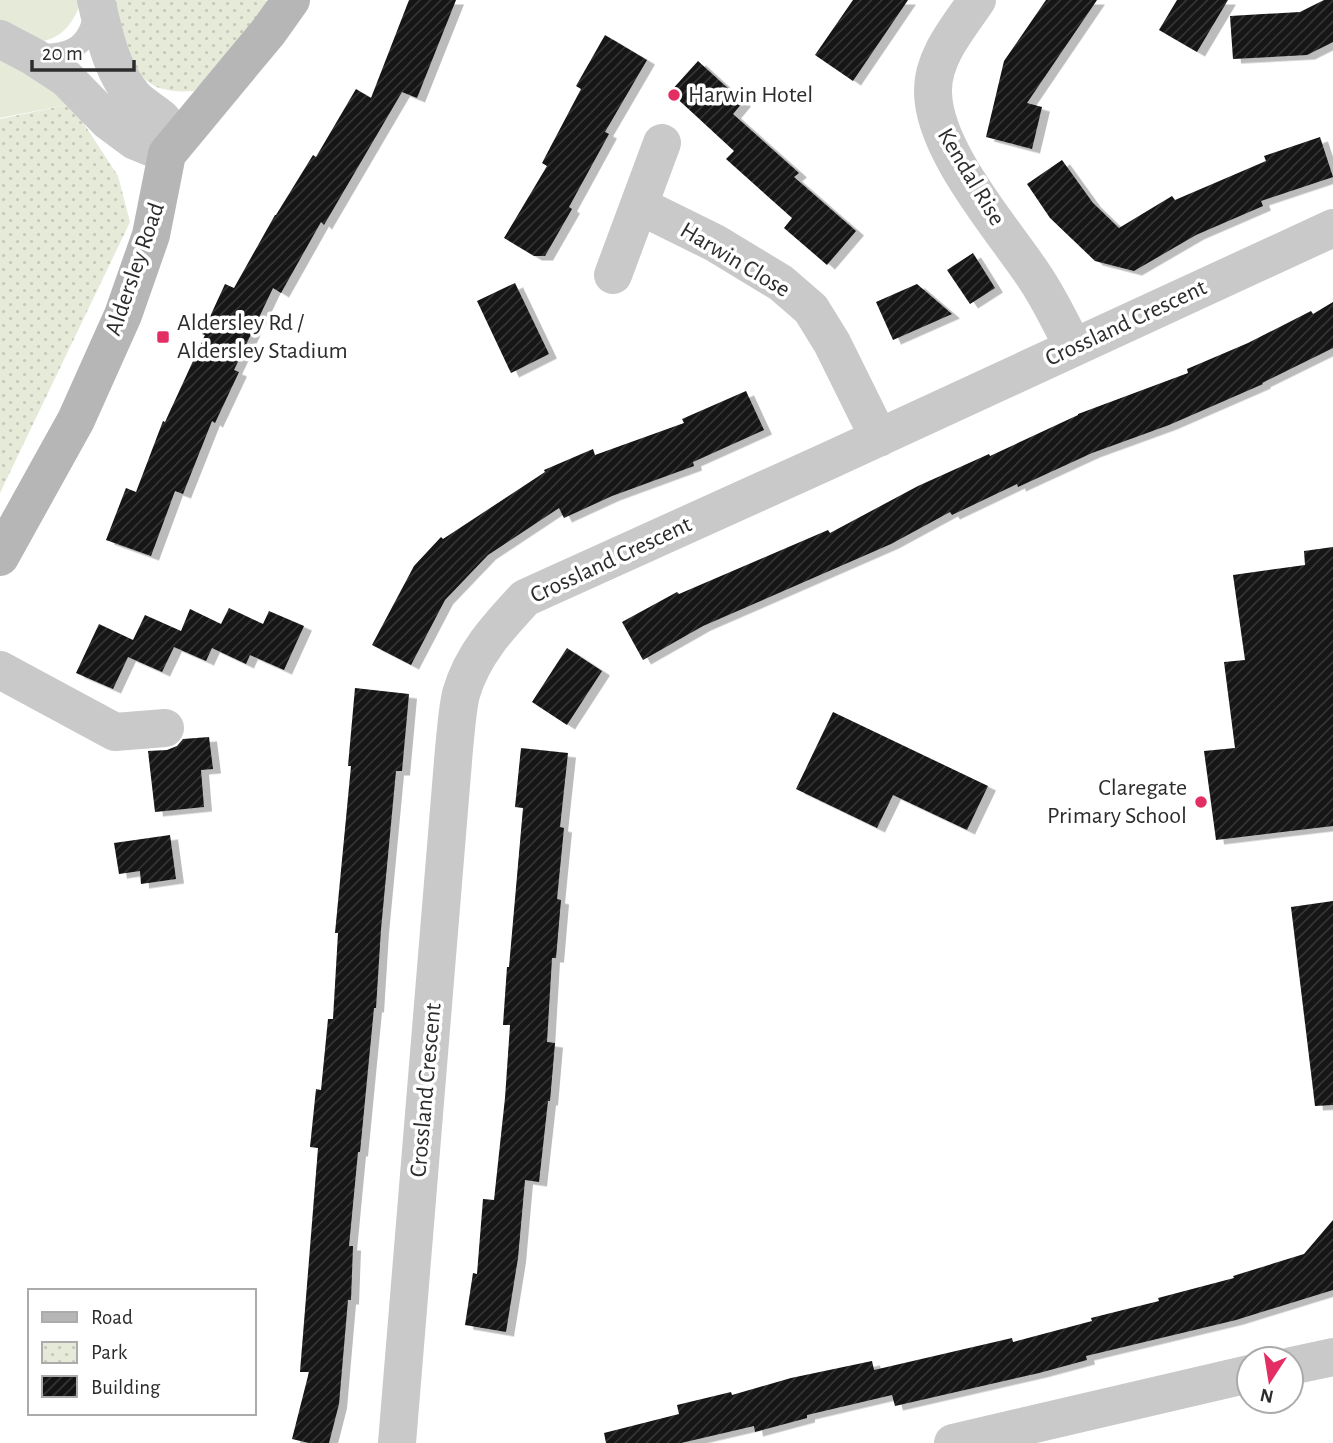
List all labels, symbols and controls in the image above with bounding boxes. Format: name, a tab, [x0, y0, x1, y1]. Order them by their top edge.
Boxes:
scale bar	[32, 28, 133, 72]
text: 20 m	[42, 43, 83, 64]
place label: Harwin Hotel	[688, 83, 813, 107]
marker: Harwin Hotel	[666, 87, 682, 103]
street label: Kendal Rise	[933, 124, 1009, 230]
street label: Aldersley Road	[101, 199, 169, 339]
street label: Harwin Close	[676, 218, 794, 302]
street label: Crossland Crescent	[1042, 275, 1211, 371]
place label: Aldersley Rd / Aldersley Stadium	[177, 311, 348, 363]
marker: Aldersley Rd / Aldersley Stadium	[155, 329, 171, 345]
street label: Crossland Crescent	[527, 512, 696, 608]
place label: Claregate Primary School	[1047, 776, 1187, 828]
marker: Claregate Primary School	[1193, 794, 1209, 810]
street label: Crossland Crescent	[406, 1002, 446, 1178]
legend	[28, 1289, 256, 1415]
text: Road	[91, 1307, 133, 1328]
text: Park	[91, 1342, 128, 1363]
north arrow	[1235, 1345, 1305, 1415]
text: Building	[91, 1377, 161, 1398]
text: N	[1258, 1384, 1275, 1406]

